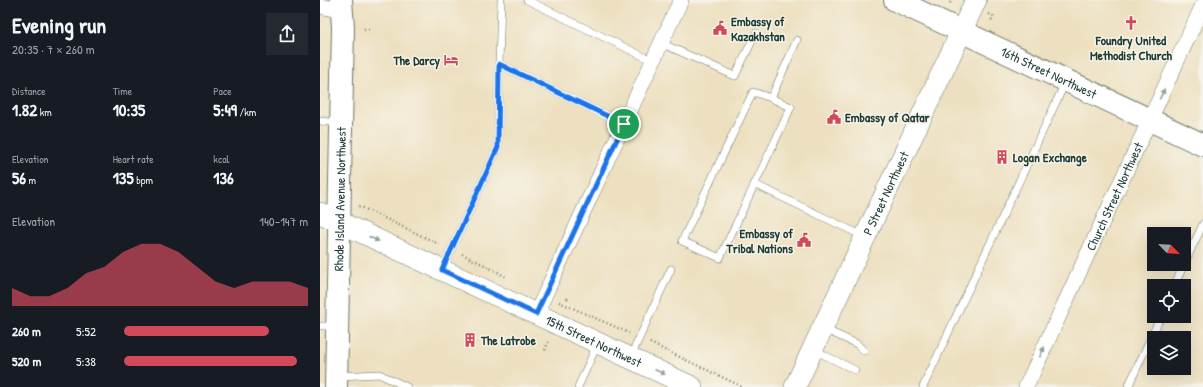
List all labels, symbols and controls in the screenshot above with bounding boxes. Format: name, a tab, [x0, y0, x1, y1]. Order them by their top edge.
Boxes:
text: Evening run	[12, 10, 106, 40]
place label: Embassy of Kazakhstan	[731, 12, 785, 45]
button: share	[266, 13, 308, 55]
church icon: Foundry United Methodist Church	[1123, 15, 1139, 31]
public building icon: Embassy of Kazakhstan	[712, 20, 728, 36]
place label: Foundry United Methodist Church	[1090, 31, 1172, 64]
text: 20:35 · 7 × 260 m	[12, 40, 95, 58]
street label: 16th Street Northwest	[998, 42, 1100, 103]
place label: The Darcy	[392, 51, 440, 70]
hotel icon: The Darcy	[443, 52, 459, 68]
text: Distance	[12, 84, 46, 98]
text: Time	[113, 84, 132, 98]
text: Pace	[213, 84, 232, 98]
one-way arrow	[1159, 88, 1165, 100]
text: 1.82	[12, 98, 37, 121]
text: 10:35	[113, 98, 145, 121]
text: 5:49	[213, 98, 237, 121]
text: km	[37, 105, 52, 119]
text: /km	[237, 105, 256, 119]
pin	[607, 107, 641, 141]
place label: Embassy of Qatar	[845, 108, 931, 127]
public building icon: Embassy of Qatar	[826, 109, 842, 125]
icon: arrive	[613, 113, 635, 135]
street label: Rhode Island Avenue Northwest	[329, 126, 350, 271]
street label: Church Street Northwest	[1081, 139, 1147, 254]
street label: P Street Northwest	[858, 148, 913, 238]
place label: Logan Exchange	[1013, 148, 1088, 167]
building icon: Logan Exchange	[994, 149, 1010, 165]
text: Elevation	[12, 152, 49, 166]
text: Heart rate	[113, 152, 154, 166]
text: kcal	[213, 152, 229, 166]
text: 56	[12, 166, 26, 189]
text: 135	[113, 166, 134, 189]
text: 136	[213, 166, 234, 189]
text: m	[26, 173, 36, 187]
text: bpm	[134, 173, 153, 187]
text: Elevation	[12, 212, 55, 230]
text: 140–147 m	[259, 212, 308, 230]
place label: Embassy of Tribal Nations	[726, 224, 793, 257]
north arrow	[1147, 227, 1191, 271]
map controls	[1147, 227, 1191, 375]
public building icon: Embassy of Tribal Nations	[796, 232, 812, 248]
one-way arrow	[368, 236, 380, 242]
button: locate	[1147, 279, 1191, 323]
street label: 15th Street Northwest	[542, 311, 645, 371]
text: 260 m	[12, 322, 41, 340]
text: 5:52	[76, 322, 96, 340]
place label: The Latrobe	[480, 331, 537, 349]
button: layers	[1147, 331, 1191, 375]
building icon: The Latrobe	[462, 332, 478, 348]
one-way arrow	[1040, 345, 1046, 357]
text: 520 m	[12, 352, 41, 370]
text: 5:38	[76, 352, 96, 370]
one-way arrow	[655, 369, 666, 375]

